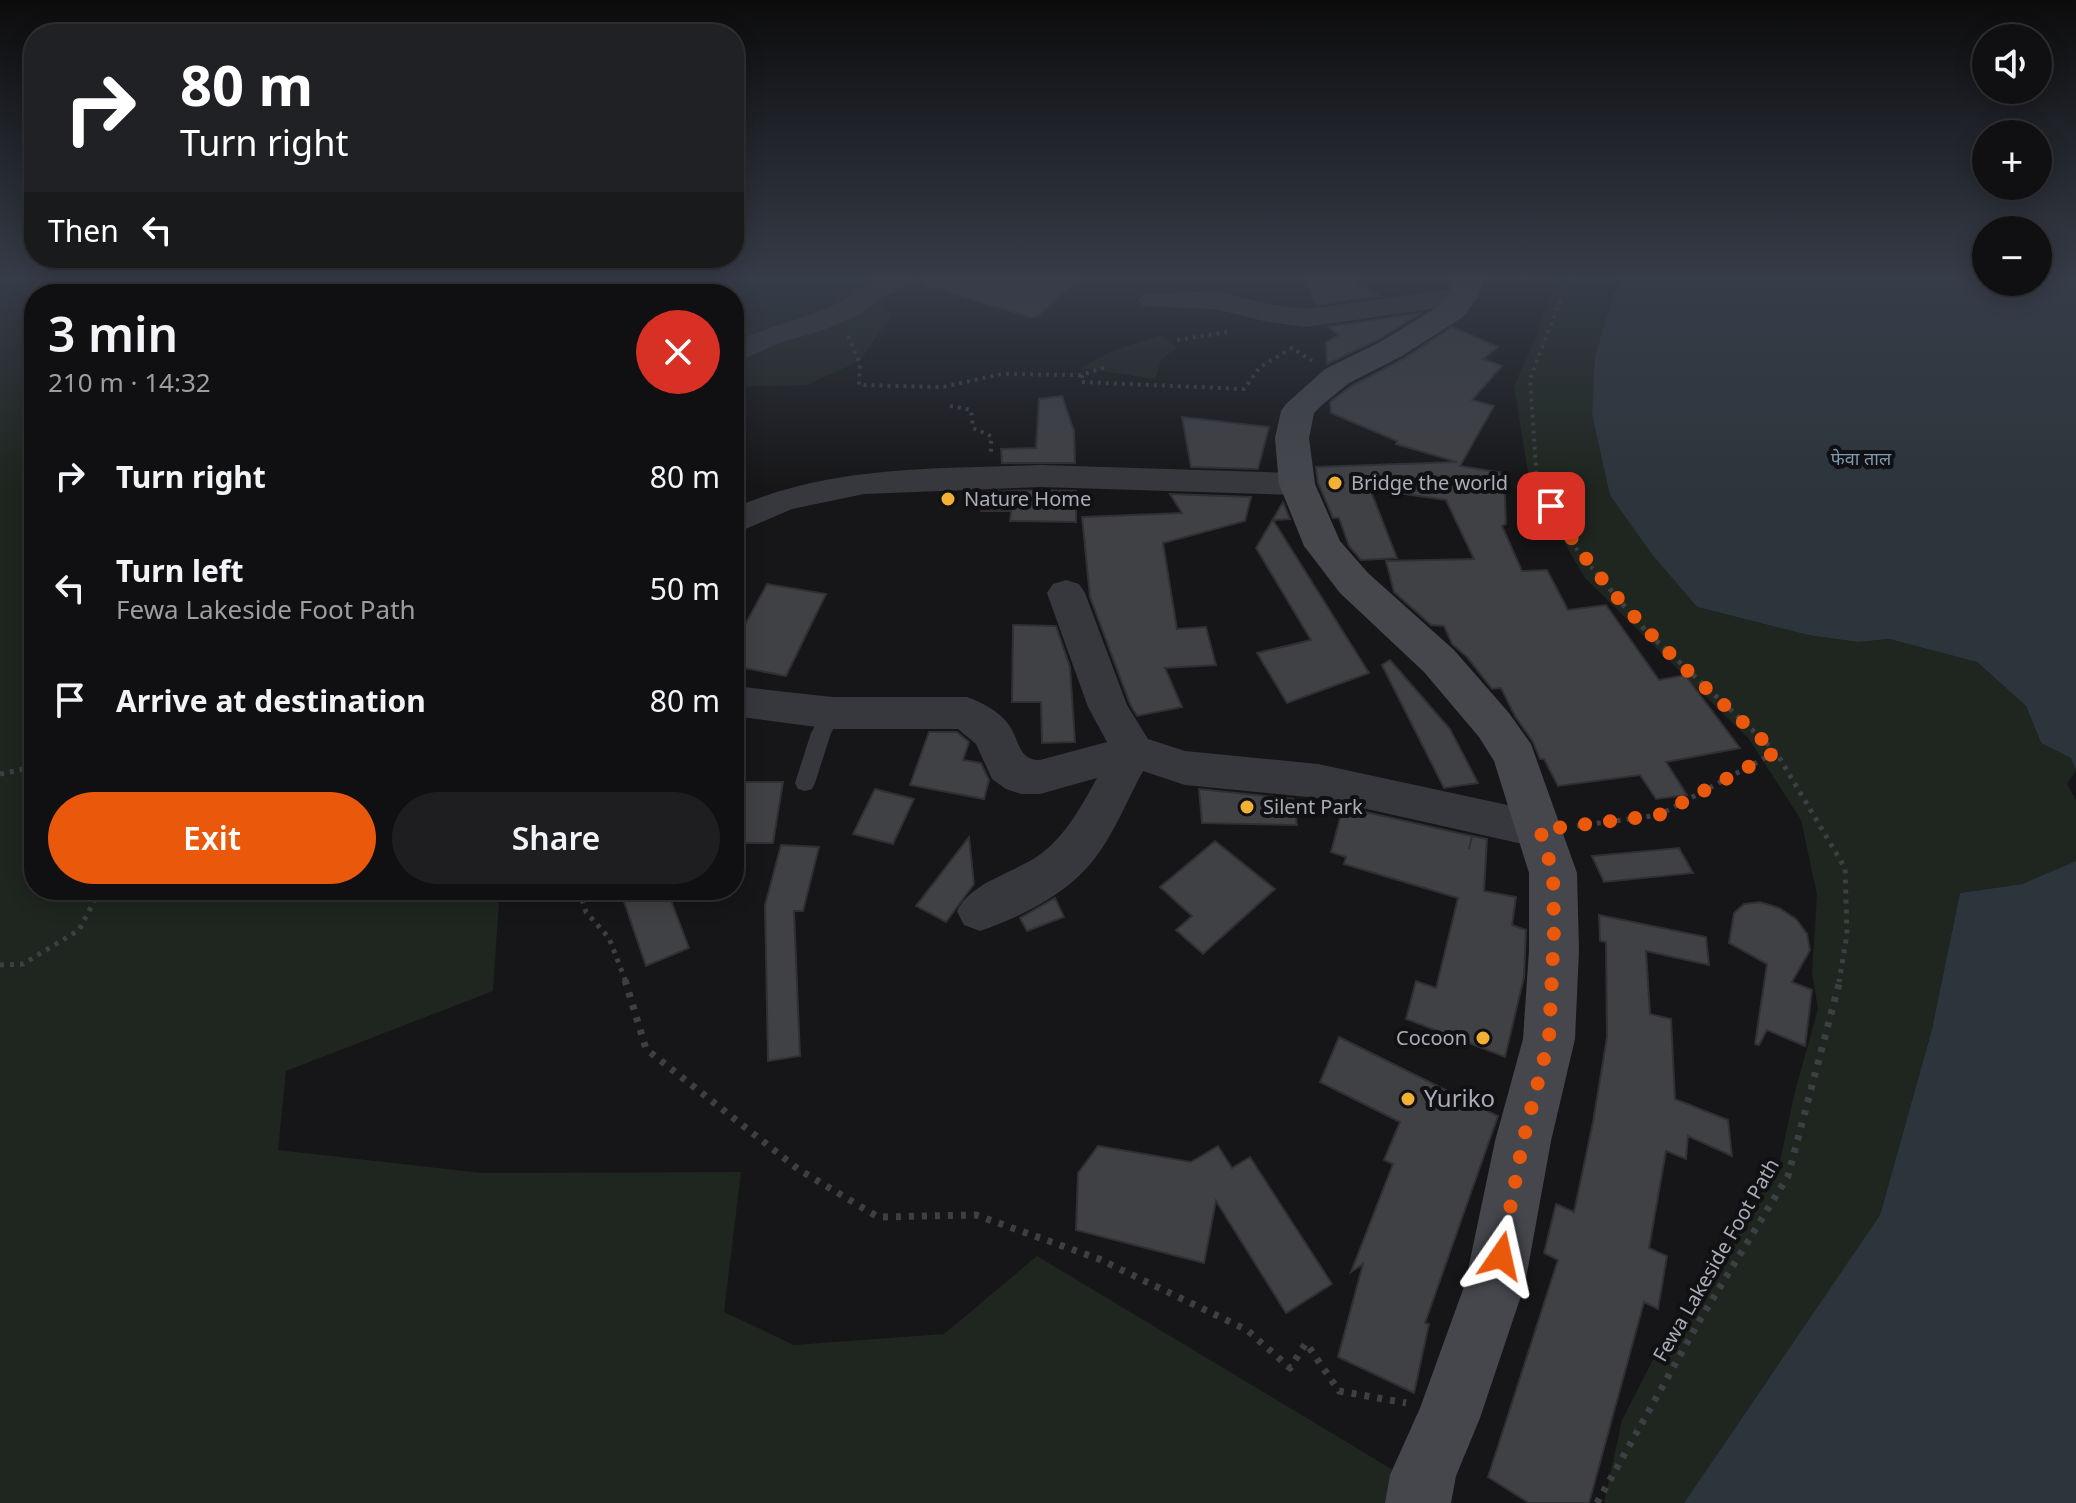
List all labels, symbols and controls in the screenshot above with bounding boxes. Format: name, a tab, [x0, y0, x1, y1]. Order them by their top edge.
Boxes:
map controls	[1972, 24, 2052, 296]
button: sound	[1972, 24, 2052, 104]
text: 80 m	[180, 46, 313, 122]
icon: right	[48, 56, 152, 160]
text: Turn right	[180, 118, 348, 167]
button: +	[1972, 120, 2052, 200]
icon: left	[135, 208, 179, 252]
text: Then	[48, 210, 119, 251]
button: −	[1972, 216, 2052, 296]
text: 3 min	[48, 301, 178, 366]
button: close	[636, 310, 720, 394]
text: 210 m · 14:32	[48, 364, 211, 400]
water label: फेवा ताल	[1831, 446, 1892, 470]
icon: right	[48, 454, 92, 498]
text: Turn right	[116, 456, 266, 497]
text: 80 m	[650, 456, 720, 497]
place label: Bridge the world	[1351, 469, 1508, 496]
pin	[1517, 472, 1585, 540]
marker: Bridge the world	[1326, 474, 1344, 492]
icon: arrive	[1529, 484, 1573, 528]
place label: Nature Home	[964, 485, 1091, 512]
marker: Nature Home	[939, 490, 957, 508]
text: Turn left	[116, 550, 244, 591]
icon: left	[48, 566, 92, 610]
text: 50 m	[650, 568, 720, 609]
text: Fewa Lakeside Foot Path	[116, 591, 416, 627]
icon: arrive	[48, 678, 92, 722]
text: Arrive at destination	[116, 680, 426, 721]
text: 80 m	[650, 680, 720, 721]
button: Exit	[48, 792, 376, 884]
button: Share	[392, 792, 720, 884]
place label: Silent Park	[1263, 793, 1363, 820]
marker: Silent Park	[1238, 798, 1256, 816]
place label: Cocoon	[1396, 1024, 1467, 1051]
marker: Cocoon	[1474, 1029, 1492, 1047]
place label: Yuriko	[1424, 1081, 1495, 1114]
marker: Yuriko	[1399, 1090, 1417, 1108]
street label: Fewa Lakeside Foot Path	[1646, 1153, 1785, 1366]
position arrow	[1459, 1214, 1543, 1298]

